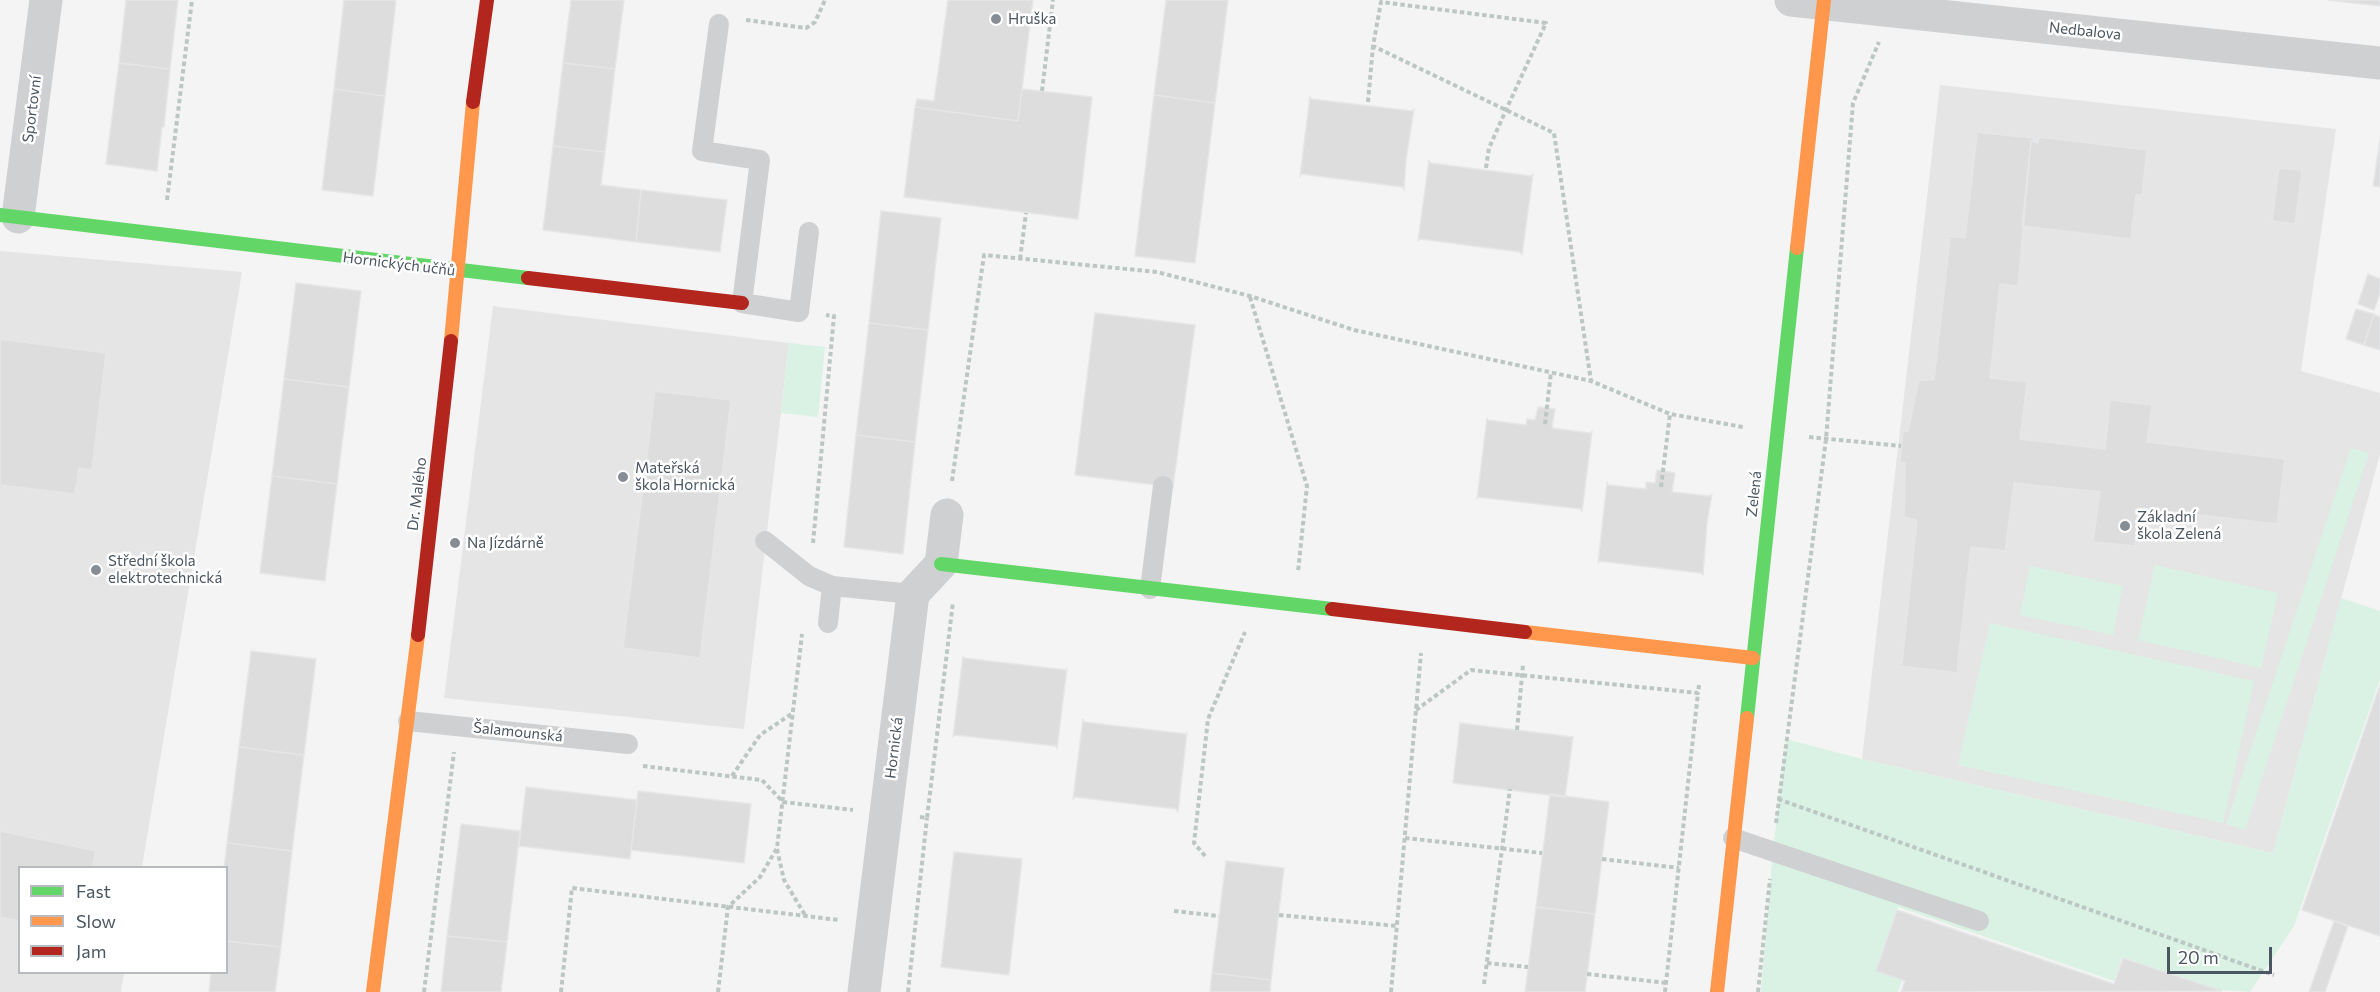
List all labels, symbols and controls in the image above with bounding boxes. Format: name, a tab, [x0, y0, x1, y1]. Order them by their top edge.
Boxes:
place label: Hruška	[1008, 10, 1056, 28]
marker: Hruška	[989, 12, 1003, 26]
street label: Nedbalova	[2048, 18, 2122, 44]
street label: Sportovní	[19, 74, 45, 144]
street label: Hornických učňů	[342, 248, 456, 280]
street label: Dr. Malého	[404, 456, 430, 532]
place label: Mateřská škola Hornická	[635, 459, 735, 494]
marker: Mateřská škola Hornická	[616, 470, 630, 484]
street label: Zelená	[1743, 470, 1765, 518]
place label: Základní škola Zelená	[2137, 508, 2221, 543]
marker: Základní škola Zelená	[2118, 519, 2132, 533]
place label: Na Jízdárně	[467, 534, 544, 552]
marker: Na Jízdárně	[448, 536, 462, 550]
place label: Střední škola elektrotechnická	[108, 552, 222, 587]
marker: Střední škola elektrotechnická	[89, 563, 103, 577]
street label: Hornická	[881, 716, 907, 780]
street label: Šalamounská	[472, 718, 564, 746]
legend	[18, 866, 228, 974]
text: Fast	[76, 880, 111, 902]
text: Slow	[76, 910, 116, 932]
scale bar	[2170, 935, 2275, 973]
text: Jam	[76, 940, 106, 962]
text: 20 m	[2178, 946, 2219, 968]

